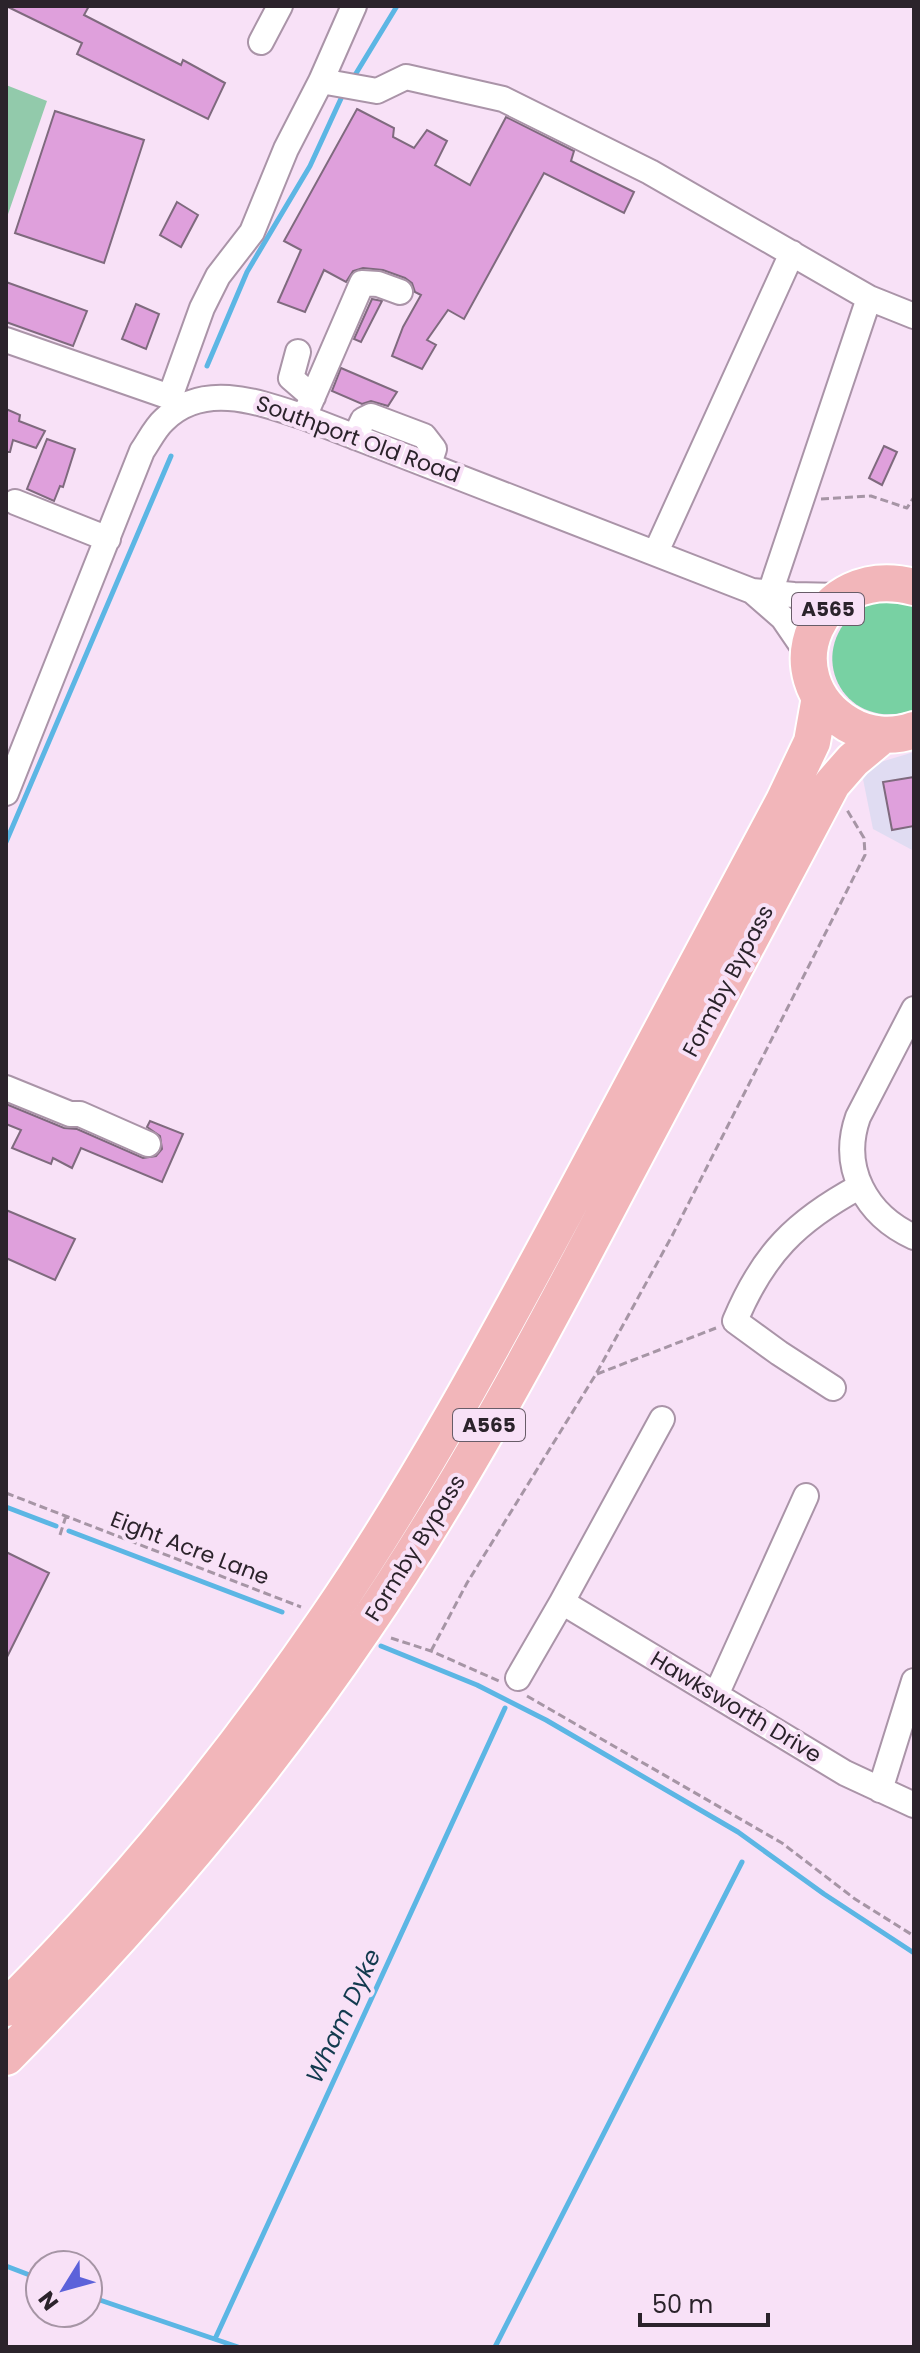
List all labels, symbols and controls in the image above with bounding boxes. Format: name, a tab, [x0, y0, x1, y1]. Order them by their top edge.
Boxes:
street label: Southport Old Road	[252, 388, 464, 490]
road number: A565	[792, 593, 864, 625]
street label: Formby Bypass	[675, 900, 781, 1062]
road number: A565	[453, 1409, 525, 1441]
street label: Formby Bypass	[357, 1469, 473, 1627]
street label: Eight Acre Lane	[106, 1504, 274, 1592]
street label: Hawksworth Drive	[645, 1644, 827, 1770]
water label: Wham Dyke	[297, 1943, 389, 2089]
north arrow	[24, 2249, 104, 2329]
scale bar	[640, 2277, 768, 2327]
text: N	[31, 2285, 66, 2317]
text: 50 m	[652, 2288, 713, 2321]

